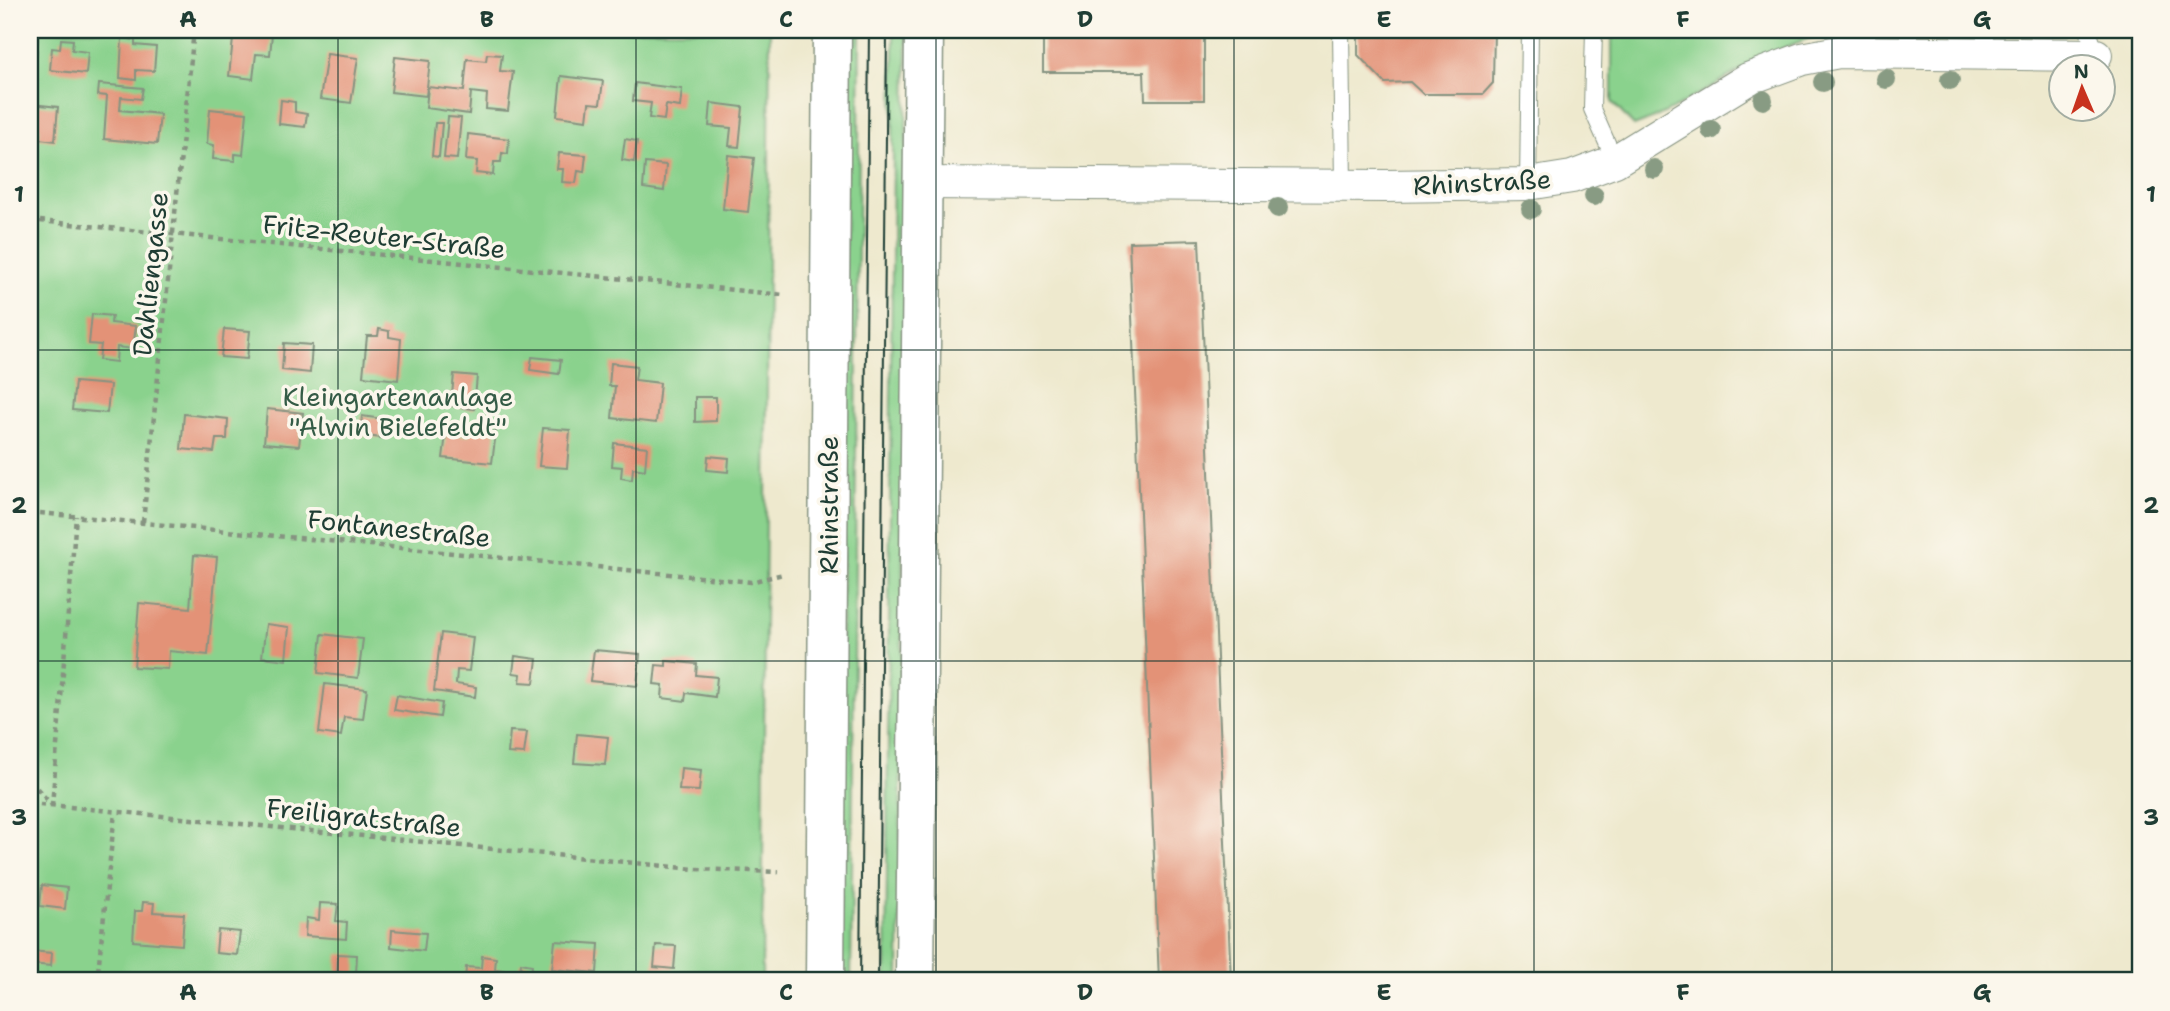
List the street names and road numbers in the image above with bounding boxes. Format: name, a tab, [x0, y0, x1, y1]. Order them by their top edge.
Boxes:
street label: Rhinstraße	[1412, 161, 1552, 203]
street label: Dahliengasse	[124, 190, 176, 358]
street label: Fritz-Reuter-Straße	[261, 206, 507, 266]
street label: Rhinstraße	[811, 436, 846, 574]
street label: Fontanestraße	[306, 501, 492, 555]
street label: Freiligratstraße	[265, 789, 463, 845]

